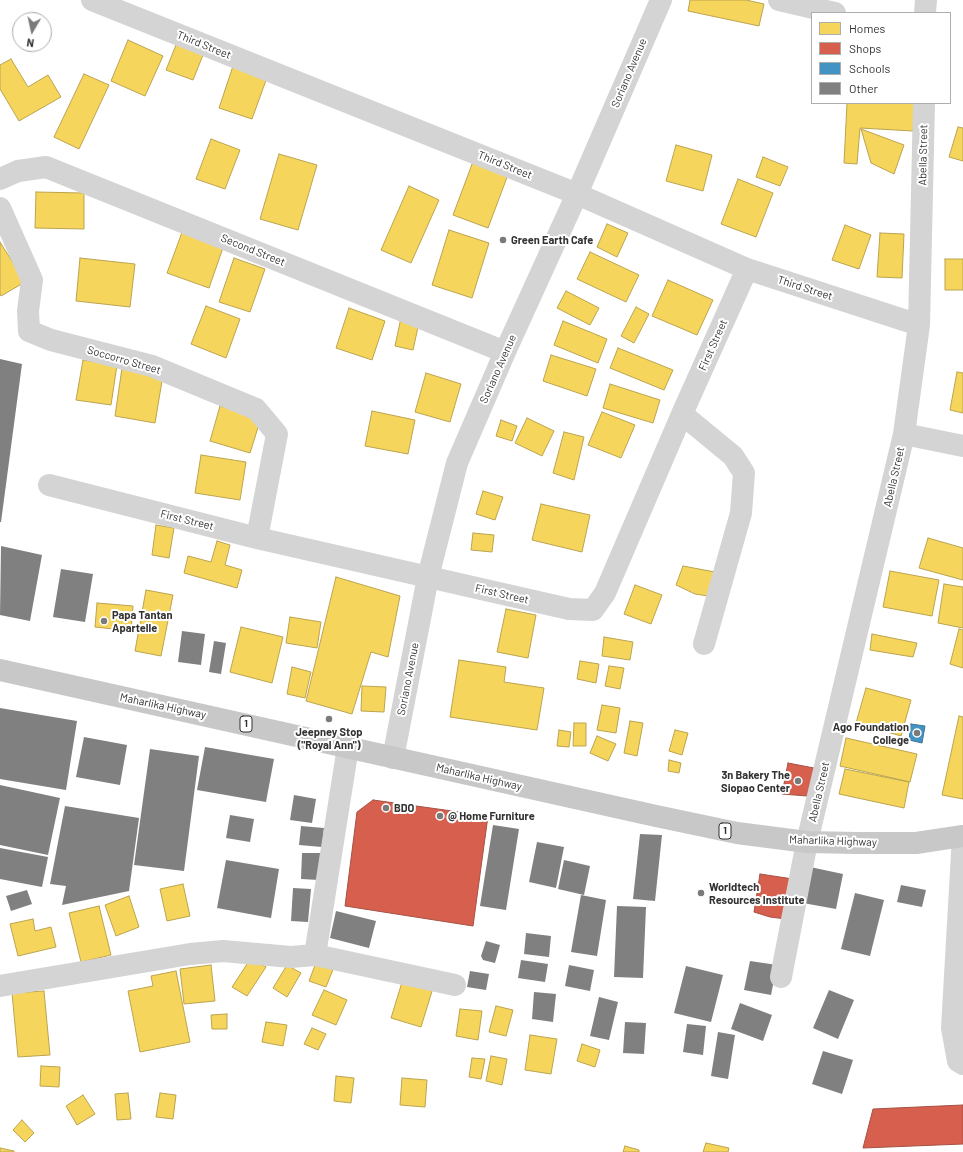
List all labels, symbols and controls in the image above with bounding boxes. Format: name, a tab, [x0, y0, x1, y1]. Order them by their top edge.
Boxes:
north arrow	[12, 12, 52, 52]
legend	[811, 12, 951, 104]
text: Homes	[849, 21, 885, 35]
street label: Third Street	[175, 28, 233, 62]
text: N	[26, 36, 35, 50]
street label: Soriano Avenue	[608, 36, 650, 110]
text: Shops	[849, 41, 881, 55]
text: Schools	[849, 61, 890, 75]
text: Other	[849, 81, 878, 95]
street label: Abella Street	[916, 124, 930, 186]
street label: Third Street	[476, 148, 534, 182]
street label: Second Street	[219, 231, 287, 269]
place label: Green Earth Cafe	[511, 233, 593, 247]
marker: Green Earth Cafe	[498, 235, 508, 245]
street label: Third Street	[776, 273, 834, 303]
street label: First Street	[696, 317, 730, 373]
street label: Soriano Avenue	[477, 333, 519, 405]
street label: Soccorro Street	[86, 343, 162, 377]
street label: Abella Street	[881, 446, 907, 508]
street label: First Street	[159, 507, 215, 533]
street label: First Street	[474, 581, 530, 607]
place label: Papa Tantan Apartelle	[112, 608, 172, 634]
marker: Papa Tantan Apartelle	[99, 616, 109, 626]
street label: Soriano Avenue	[394, 641, 422, 717]
street label: Maharlika Highway	[119, 690, 207, 722]
marker: Jeepney Stop ("Royal Ann")	[324, 714, 334, 724]
road number: 1	[240, 716, 252, 732]
place label: Ago Foundation College	[833, 720, 909, 746]
place label: Jeepney Stop ("Royal Ann")	[295, 725, 363, 751]
marker: Ago Foundation College	[912, 728, 922, 738]
street label: Maharlika Highway	[435, 761, 523, 793]
street label: Abella Street	[806, 761, 832, 823]
place label: 3n Bakery The Siopao Center	[721, 768, 790, 794]
marker: 3n Bakery The Siopao Center	[793, 776, 803, 786]
place label: BDO	[394, 801, 414, 815]
marker: BDO	[381, 803, 391, 813]
place label: @ Home Furniture	[448, 809, 535, 823]
marker: @ Home Furniture	[435, 811, 445, 821]
road number: 1	[719, 823, 731, 839]
street label: Maharlika Highway	[789, 833, 877, 849]
place label: Worldtech Resources Institute	[709, 880, 805, 906]
marker: Worldtech Resources Institute	[696, 888, 706, 898]

